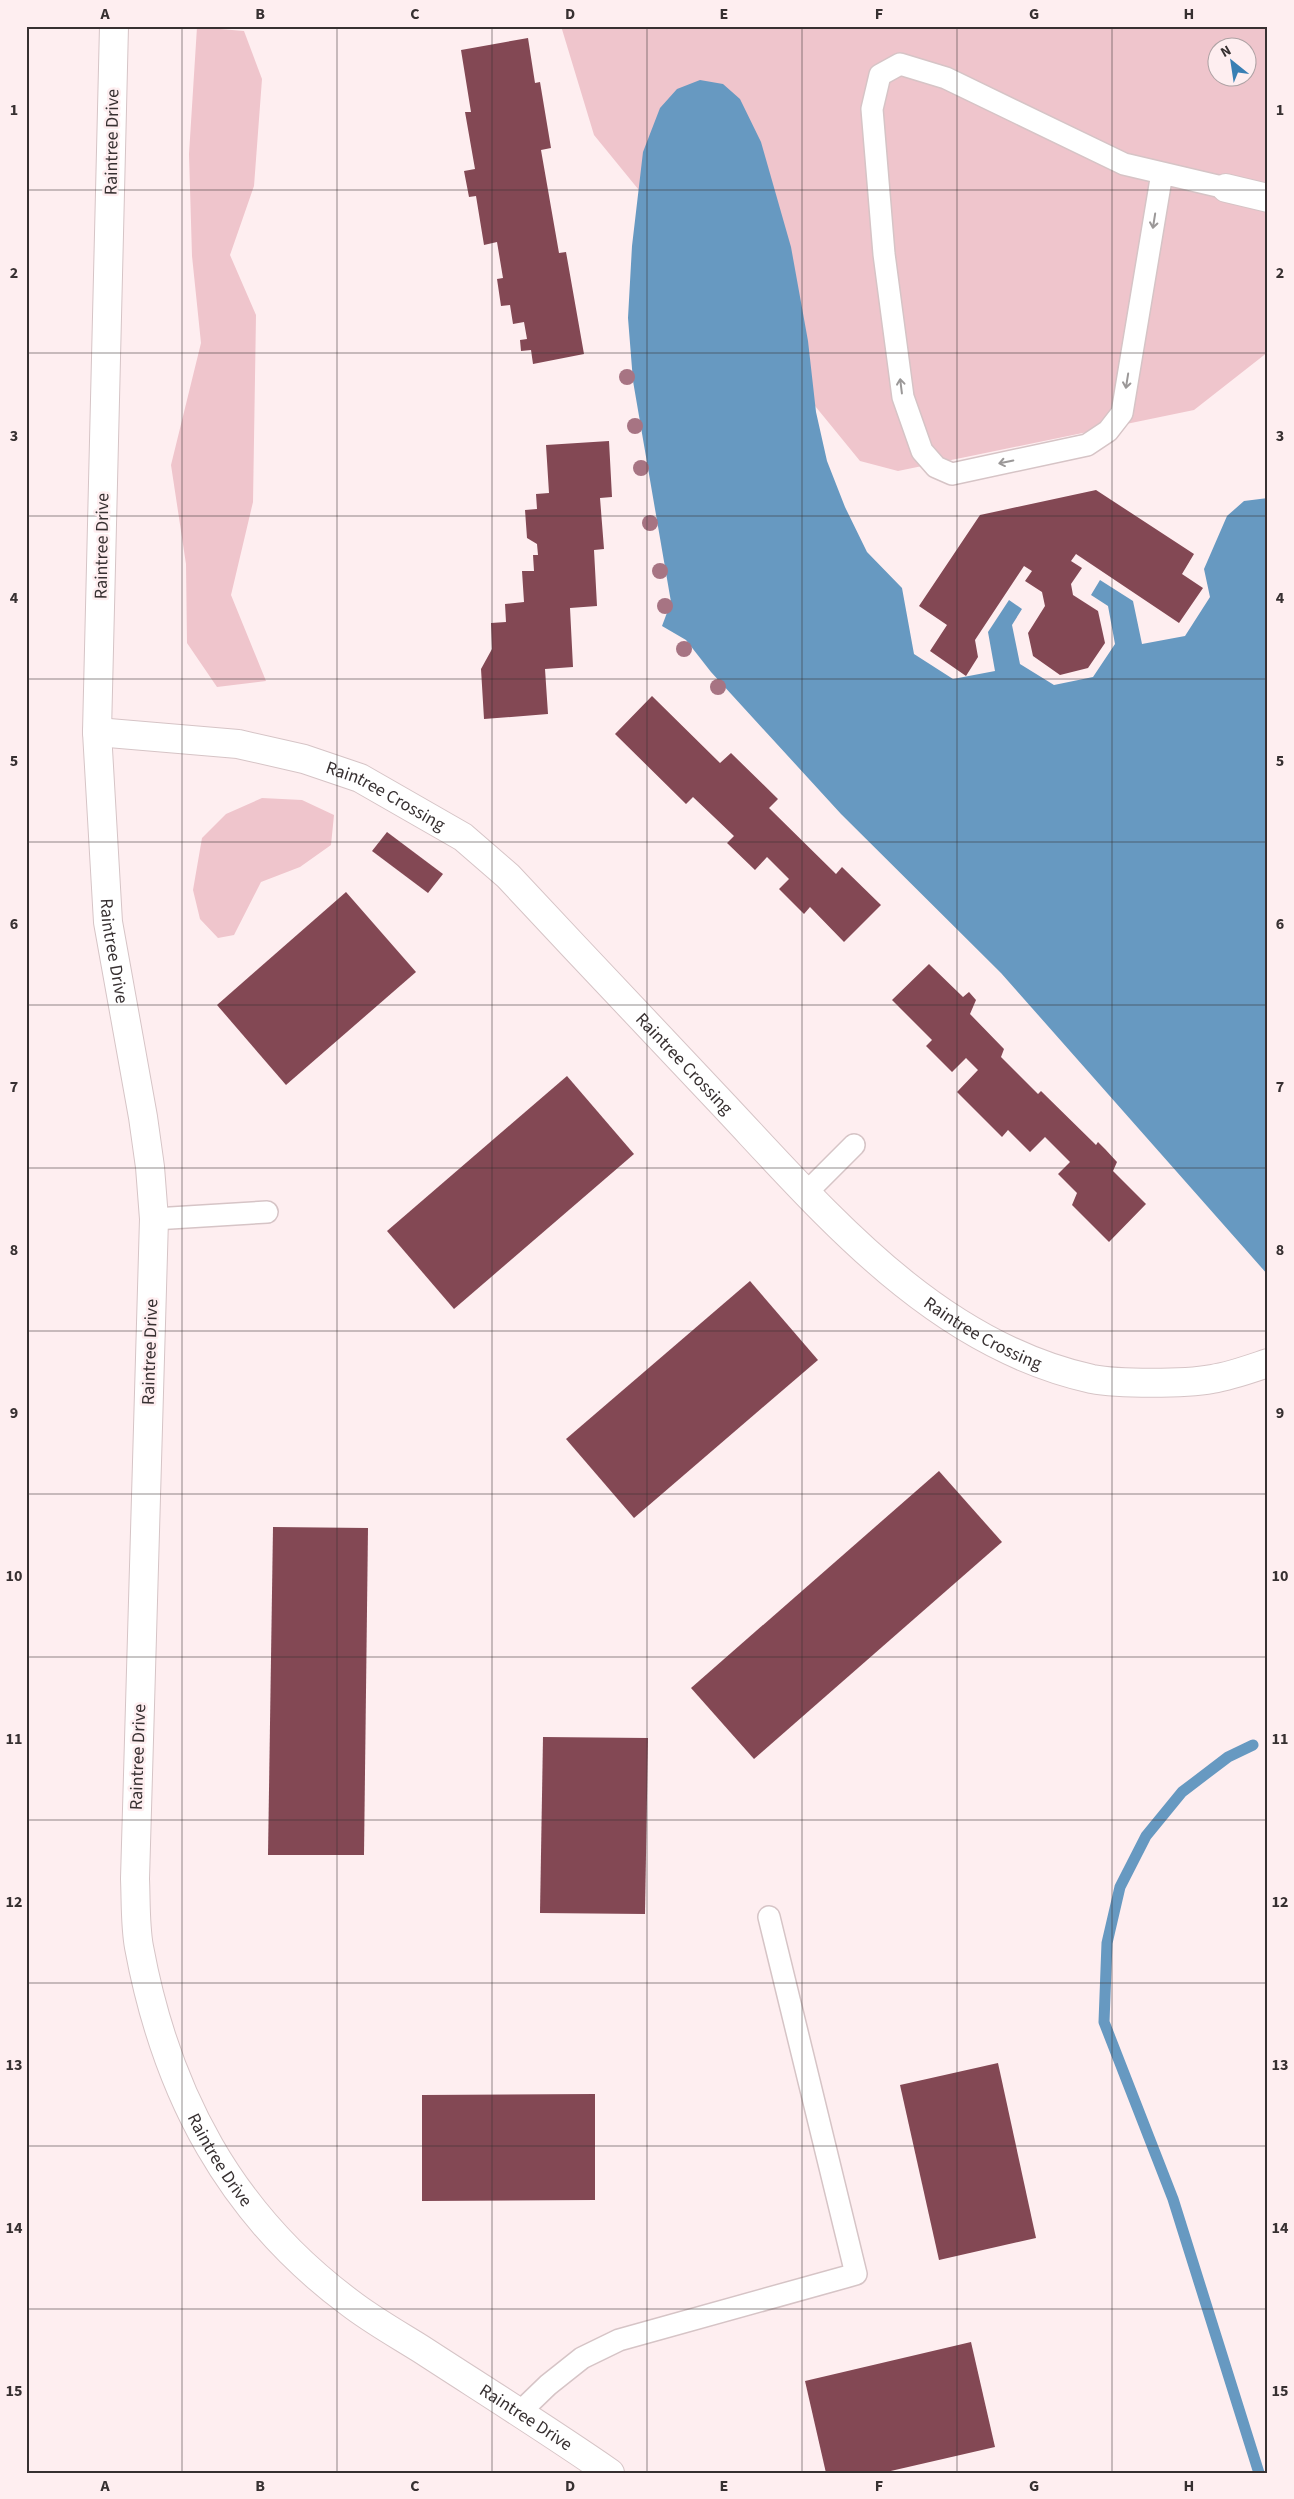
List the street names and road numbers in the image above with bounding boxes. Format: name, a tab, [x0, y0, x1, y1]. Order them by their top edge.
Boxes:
street label: Raintree Drive	[99, 89, 125, 195]
street label: Raintree Drive	[89, 493, 115, 599]
street label: Raintree Crossing	[323, 755, 450, 837]
street label: Raintree Drive	[94, 898, 135, 1006]
street label: Raintree Crossing	[630, 1007, 739, 1120]
street label: Raintree Crossing	[919, 1291, 1046, 1376]
street label: Raintree Drive	[136, 1298, 164, 1405]
street label: Raintree Drive	[124, 1703, 152, 1810]
street label: Raintree Drive	[181, 2109, 258, 2212]
street label: Raintree Drive	[475, 2378, 578, 2457]

